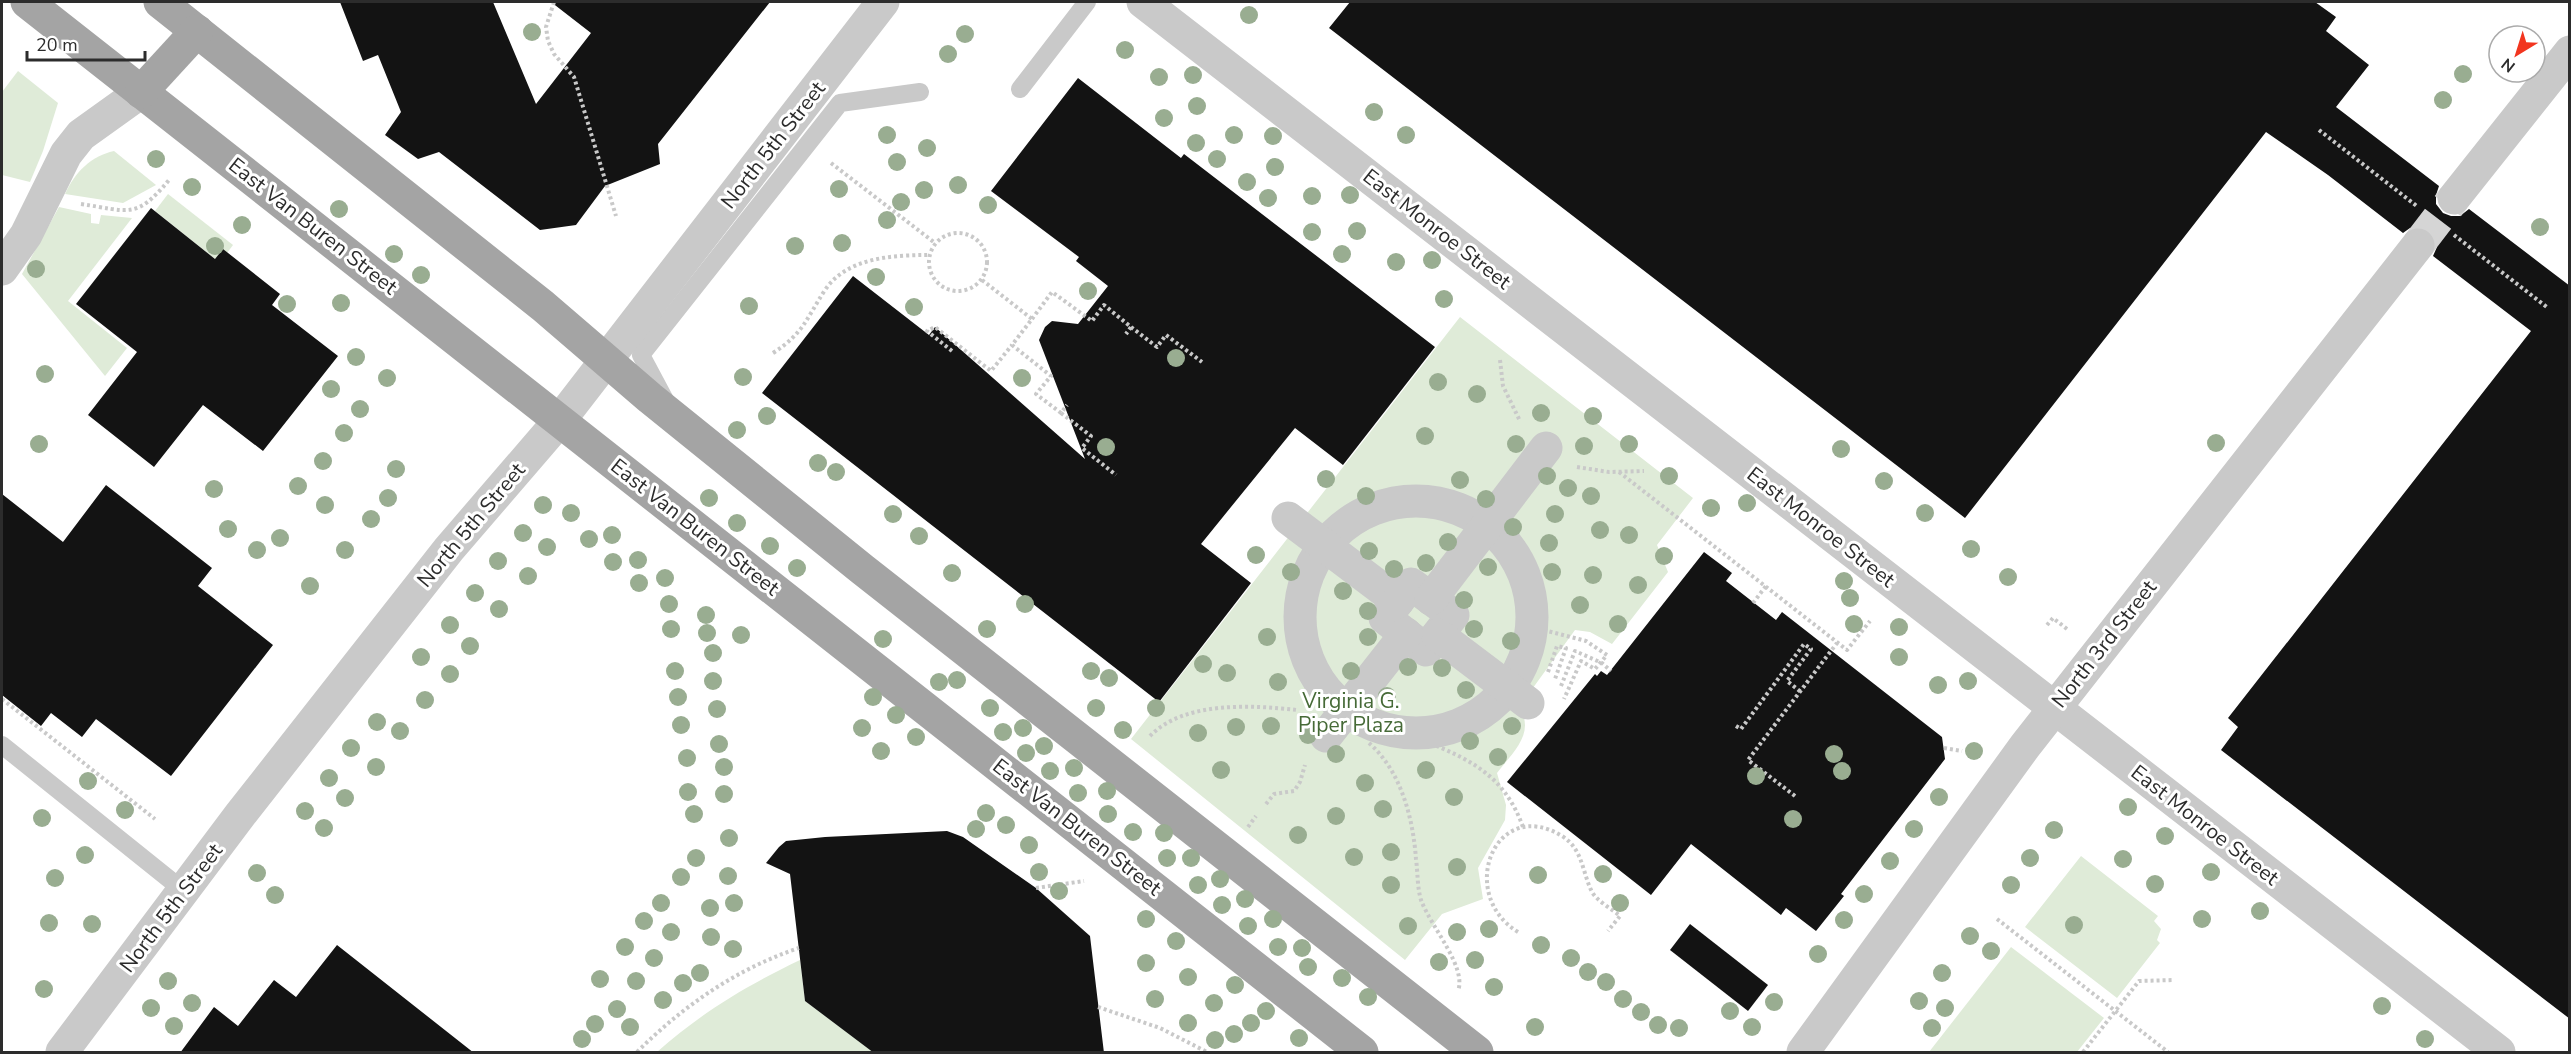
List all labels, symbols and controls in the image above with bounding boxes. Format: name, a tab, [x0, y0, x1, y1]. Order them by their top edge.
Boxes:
scale bar	[27, 24, 146, 62]
north arrow	[2487, 24, 2547, 84]
text: 20 m	[36, 33, 78, 57]
text: N	[2497, 53, 2520, 77]
street label: North 5th Street	[714, 75, 832, 215]
street label: East Van Buren Street	[223, 151, 404, 301]
street label: East Monroe Street	[1357, 162, 1517, 296]
street label: East Van Buren Street	[605, 452, 786, 602]
street label: North 5th Street	[411, 456, 532, 593]
street label: East Monroe Street	[1741, 460, 1901, 594]
street label: North 3rd Street	[2045, 574, 2163, 714]
park label: Virginia G. Piper Plaza	[1298, 687, 1404, 739]
street label: East Van Buren Street	[987, 752, 1168, 902]
street label: East Monroe Street	[2125, 758, 2285, 892]
street label: North 5th Street	[113, 837, 229, 978]

